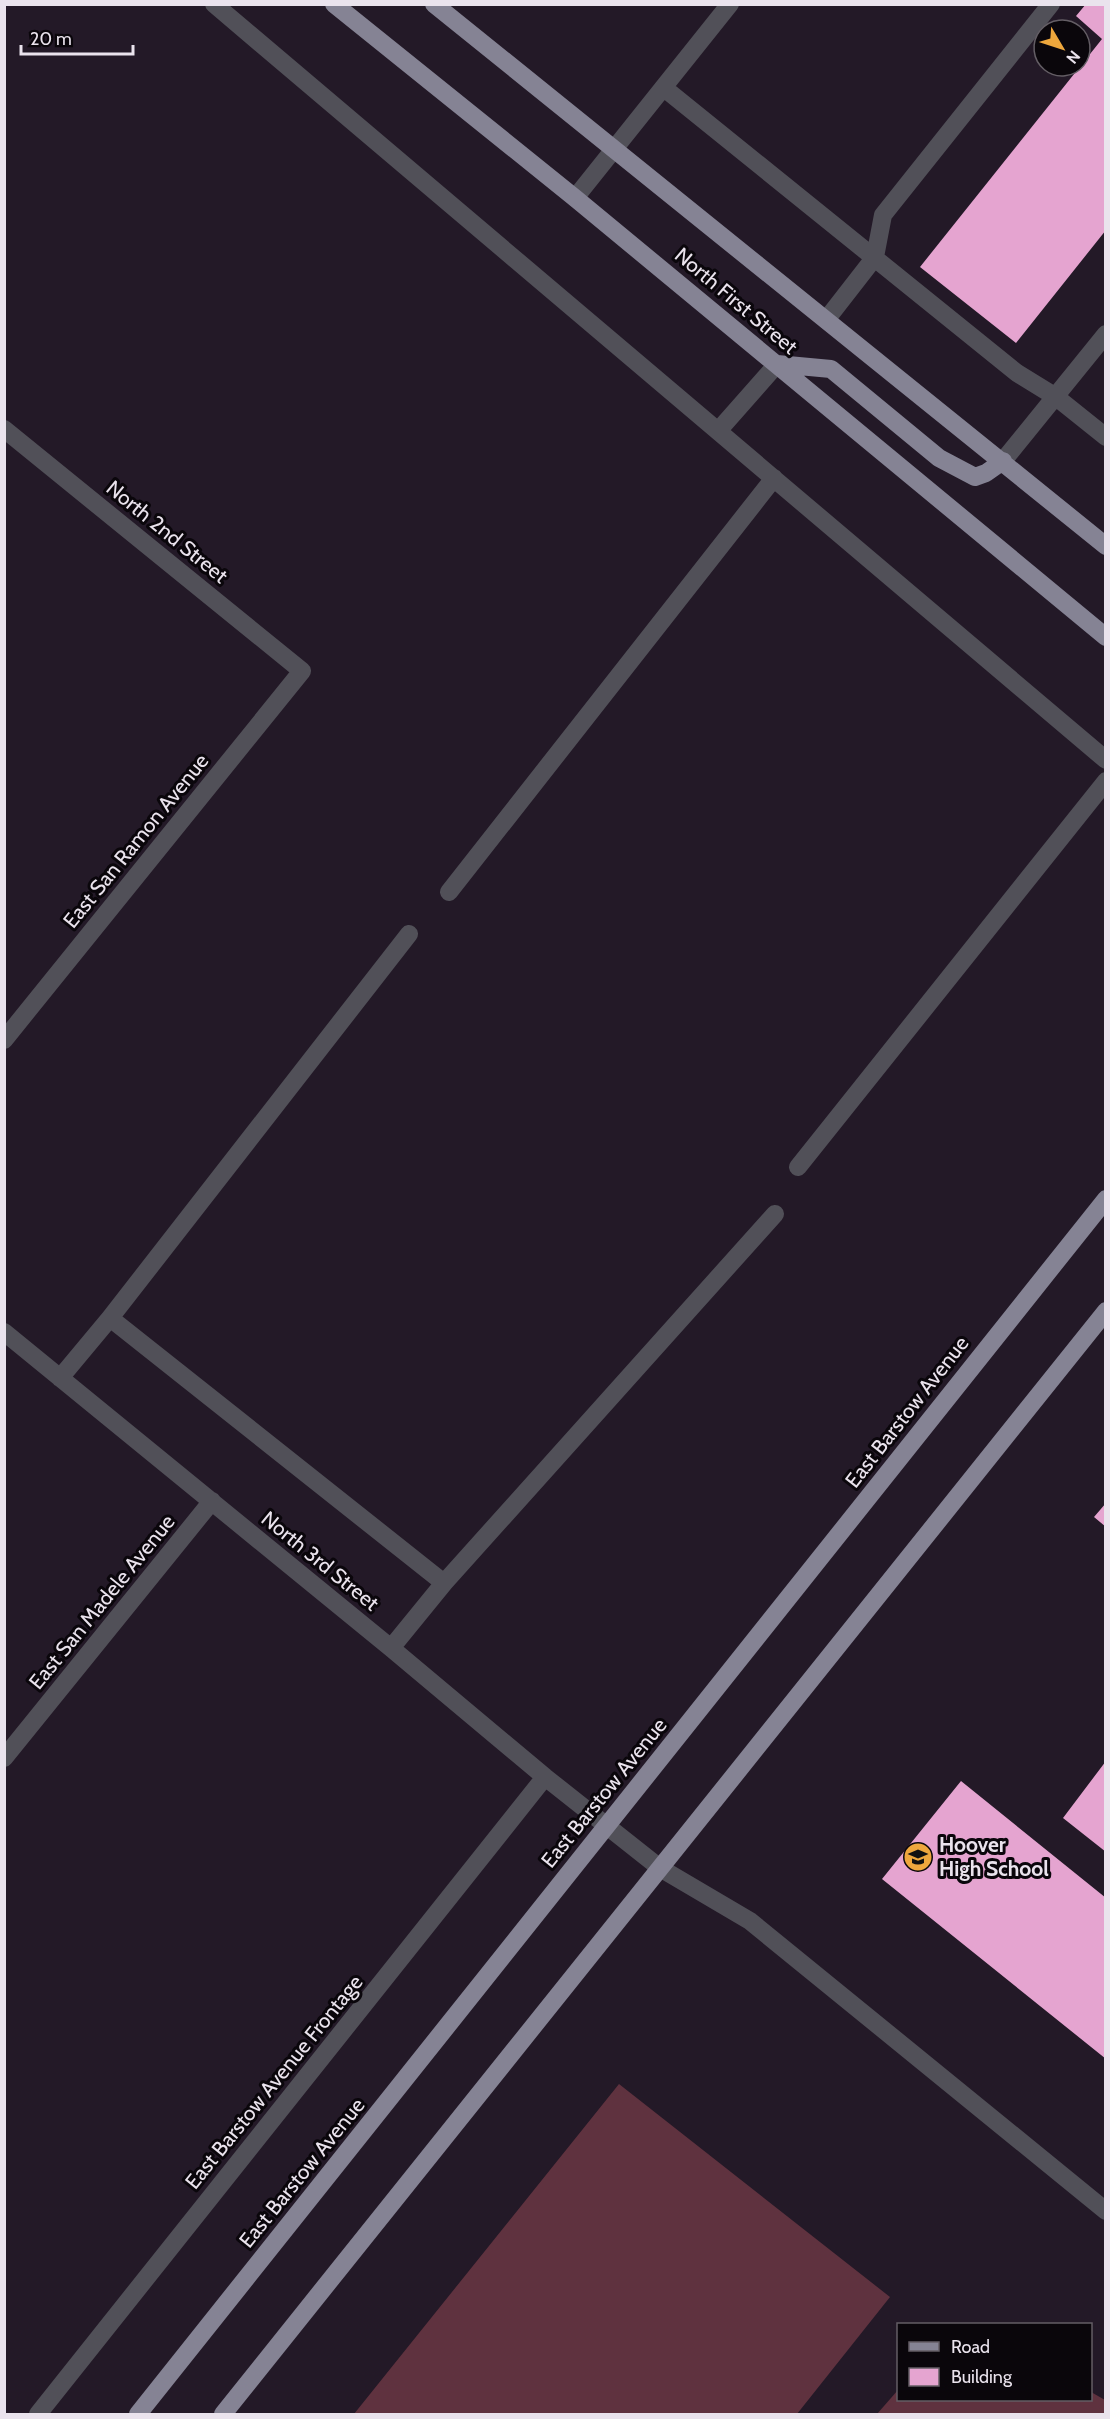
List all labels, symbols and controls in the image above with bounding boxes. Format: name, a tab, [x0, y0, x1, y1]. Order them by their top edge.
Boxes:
scale bar	[21, 18, 134, 56]
north arrow	[1032, 18, 1092, 78]
text: 20 m	[30, 28, 72, 50]
text: N	[1062, 47, 1084, 67]
street label: North First Street	[670, 242, 803, 359]
street label: North 2nd Street	[102, 475, 233, 588]
street label: East San Ramon Avenue	[58, 748, 214, 933]
street label: East Barstow Avenue	[840, 1331, 974, 1492]
street label: North 3rd Street	[257, 1506, 384, 1616]
street label: East San Madele Avenue	[24, 1509, 180, 1694]
street label: East Barstow Avenue	[536, 1713, 672, 1872]
place label: Hoover High School	[939, 1832, 1049, 1881]
school or university icon: Hoover High School	[902, 1841, 934, 1873]
street label: East Barstow Avenue Frontage	[180, 1970, 368, 2194]
street label: East Barstow Avenue	[234, 2093, 370, 2253]
legend	[897, 2323, 1092, 2401]
text: Road	[951, 2336, 990, 2358]
text: Building	[951, 2366, 1013, 2388]

